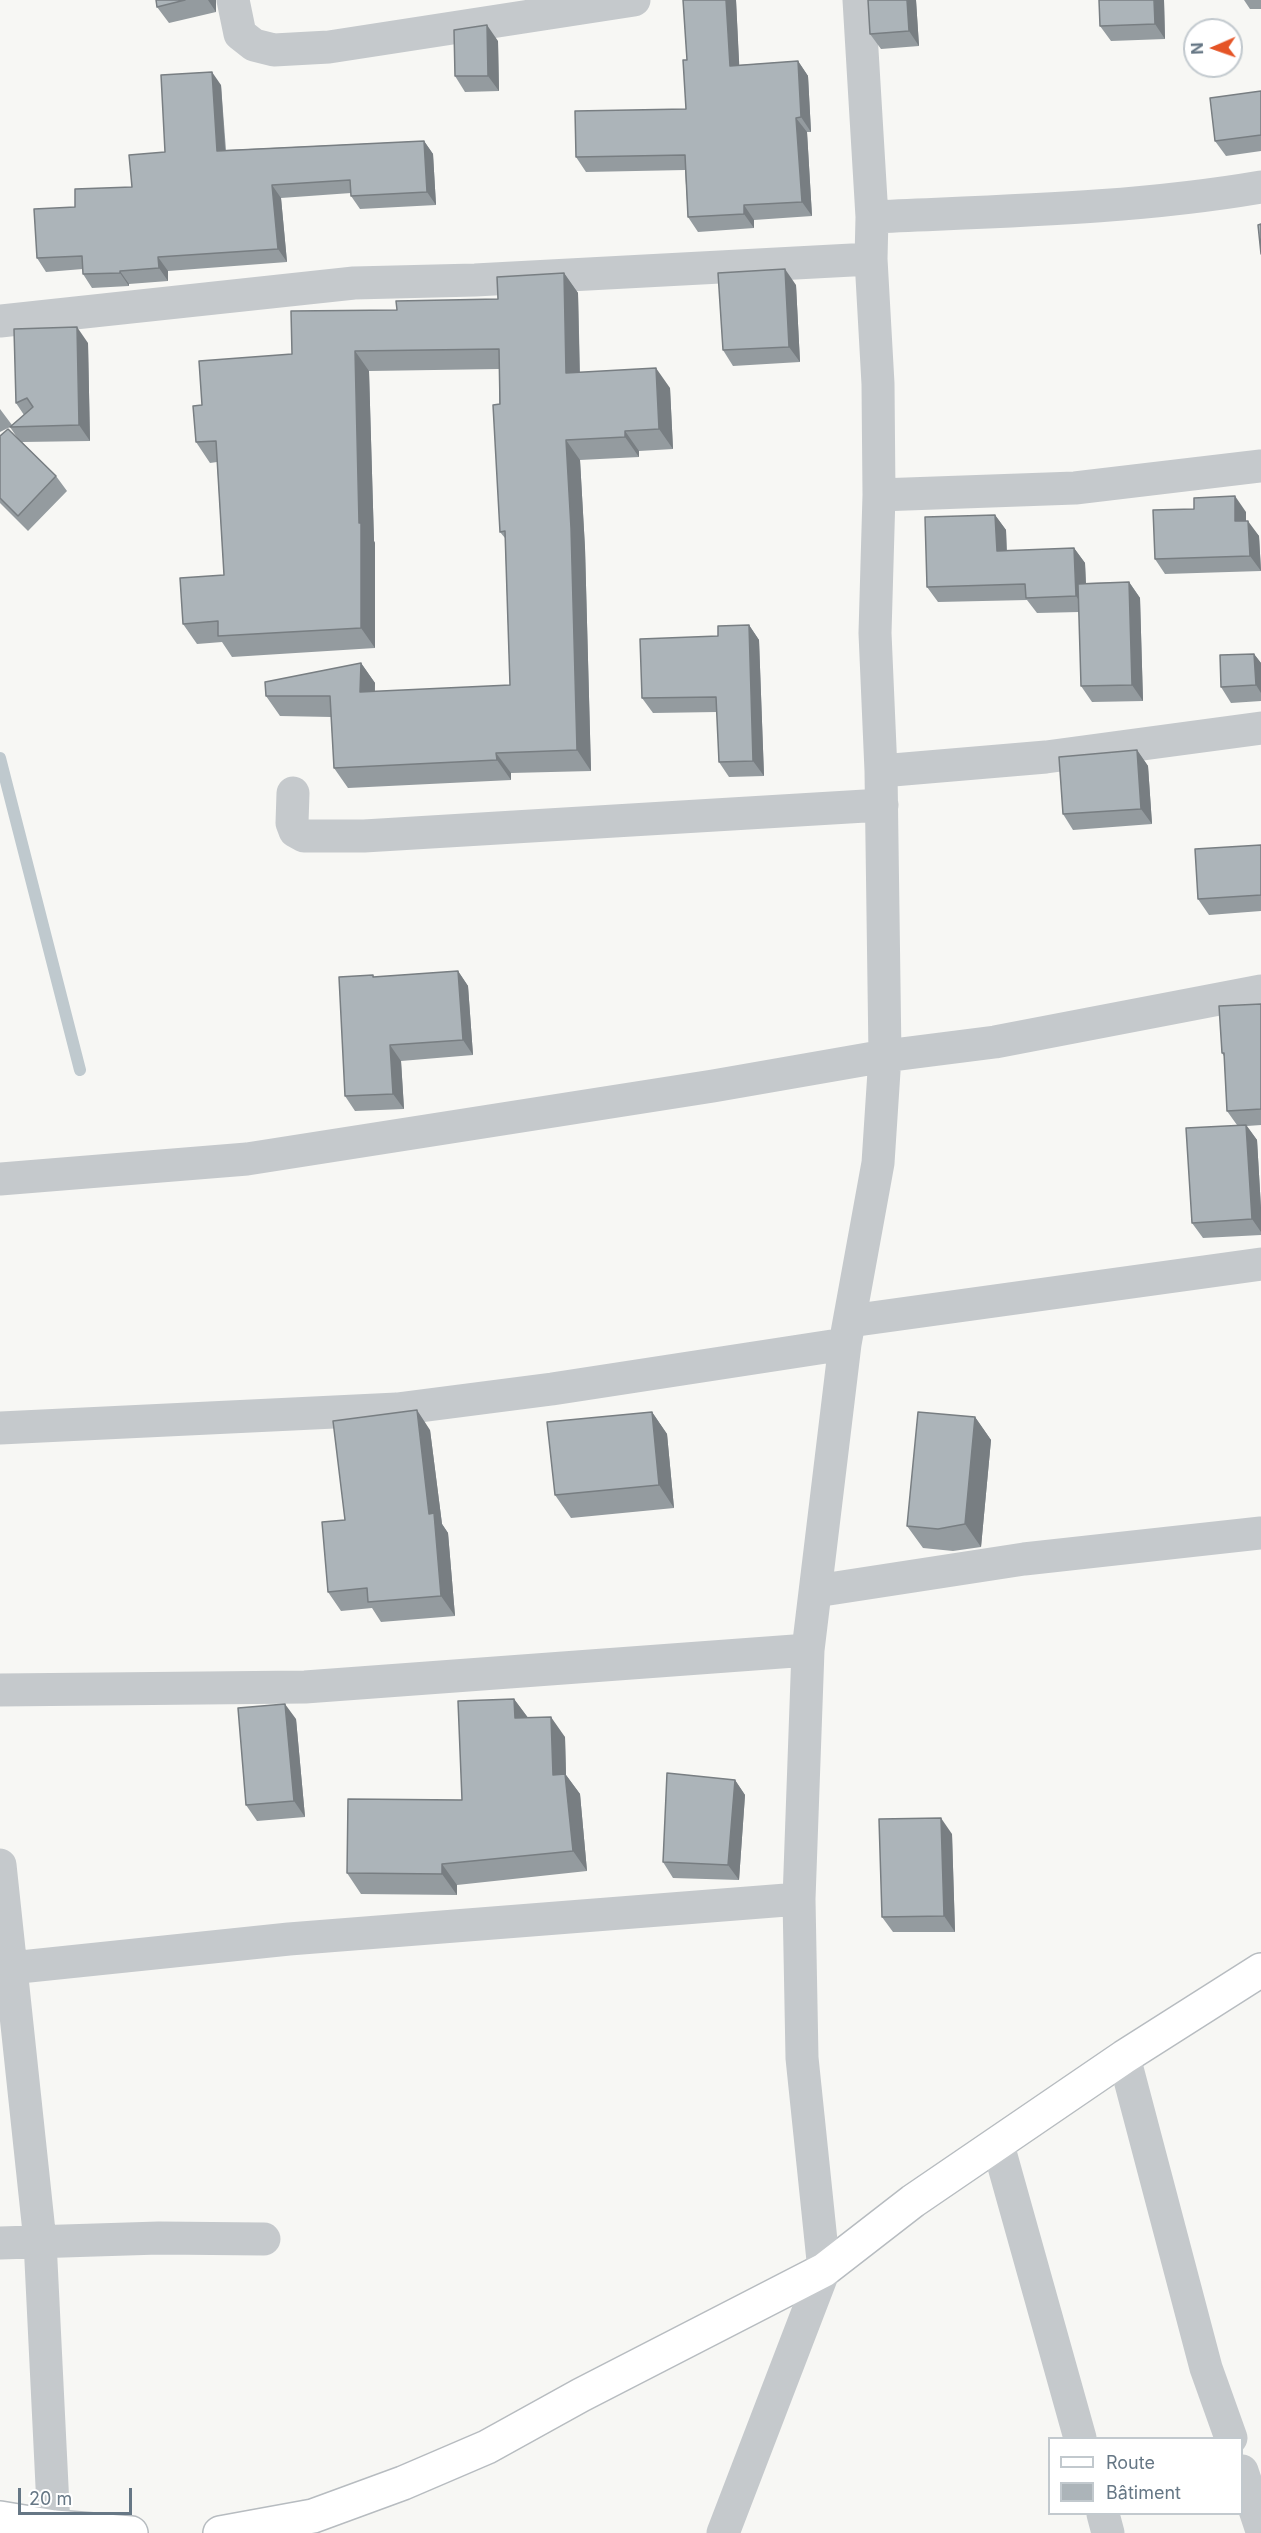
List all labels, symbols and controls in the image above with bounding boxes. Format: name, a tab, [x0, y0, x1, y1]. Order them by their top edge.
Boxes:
north arrow	[1183, 18, 1243, 78]
text: N	[1187, 42, 1207, 55]
legend	[1048, 2437, 1243, 2515]
text: Route	[1106, 2452, 1155, 2473]
scale bar	[21, 2476, 135, 2514]
text: Bâtiment	[1106, 2482, 1181, 2503]
text: 20 m	[29, 2488, 72, 2509]

